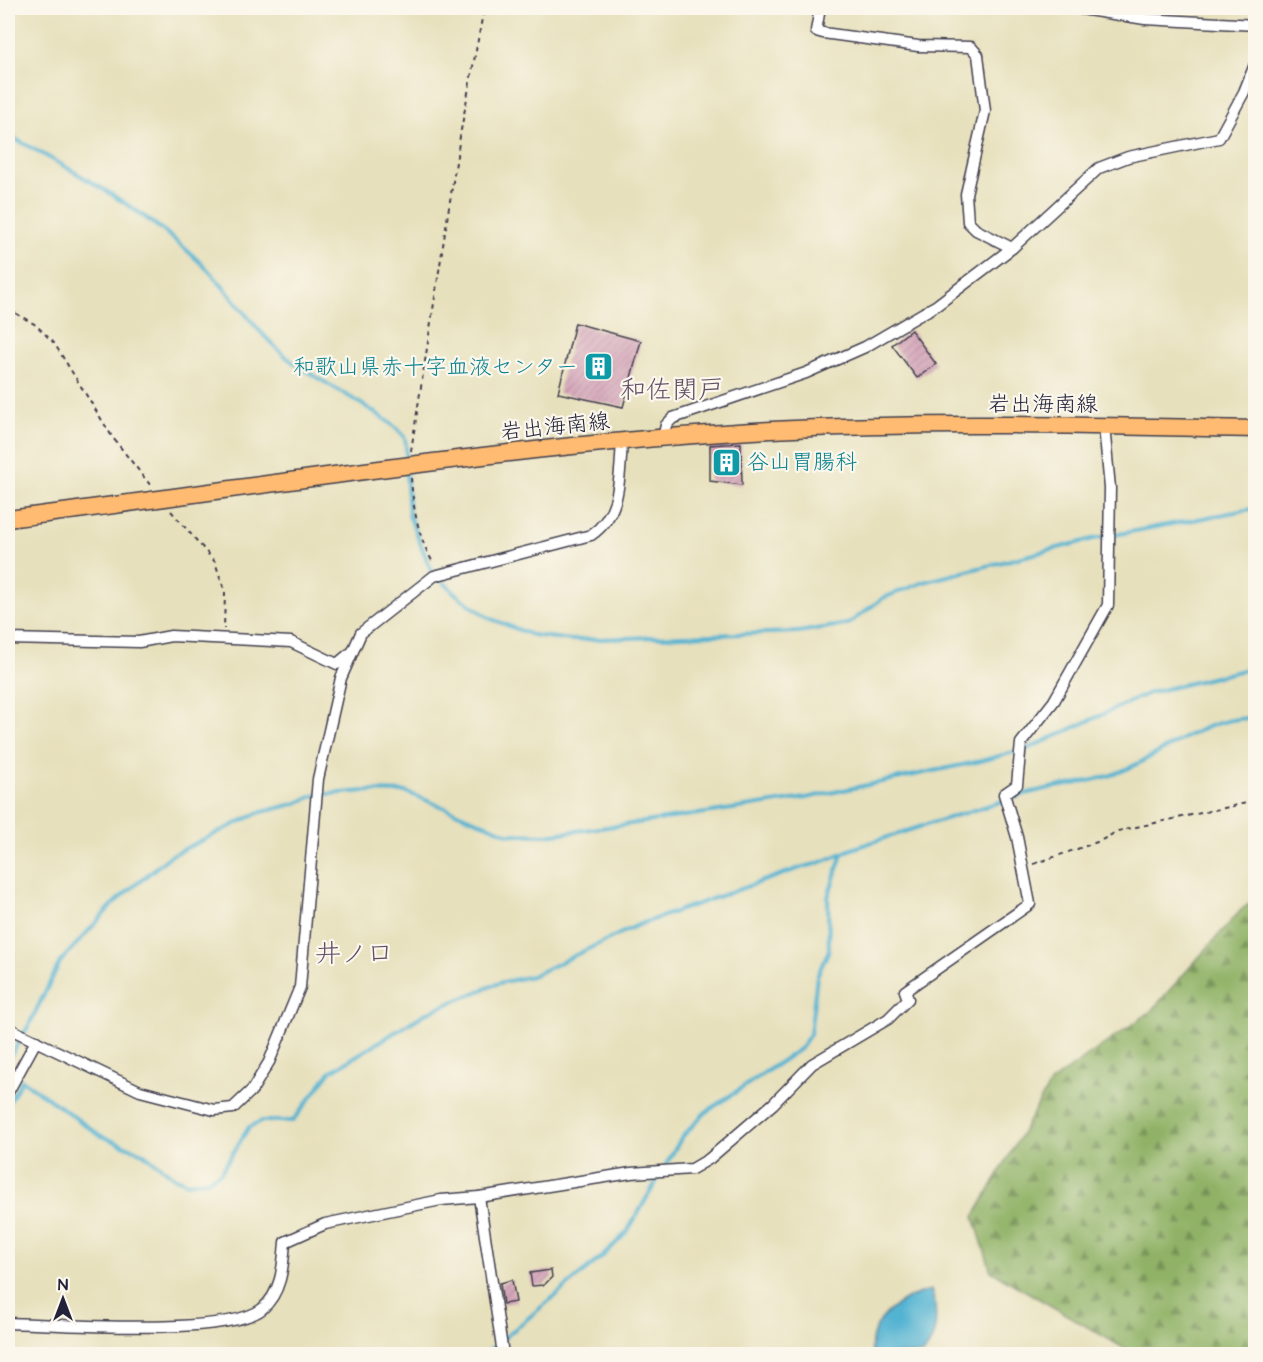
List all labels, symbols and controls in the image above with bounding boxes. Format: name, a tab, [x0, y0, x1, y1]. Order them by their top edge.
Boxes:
building icon: 和歌山県赤十字血液センター	[583, 351, 615, 383]
place label: 和歌山県赤十字血液センター	[293, 352, 578, 383]
district label: 和佐関戸	[620, 372, 724, 408]
street label: 岩出海南線	[988, 389, 1098, 420]
street label: 岩出海南線	[499, 406, 611, 448]
building icon: 谷山胃腸科	[710, 446, 742, 478]
place label: 谷山胃腸科	[747, 447, 857, 478]
district label: 井ノ口	[315, 936, 393, 972]
north arrow	[33, 1269, 93, 1329]
text: N	[58, 1274, 68, 1296]

